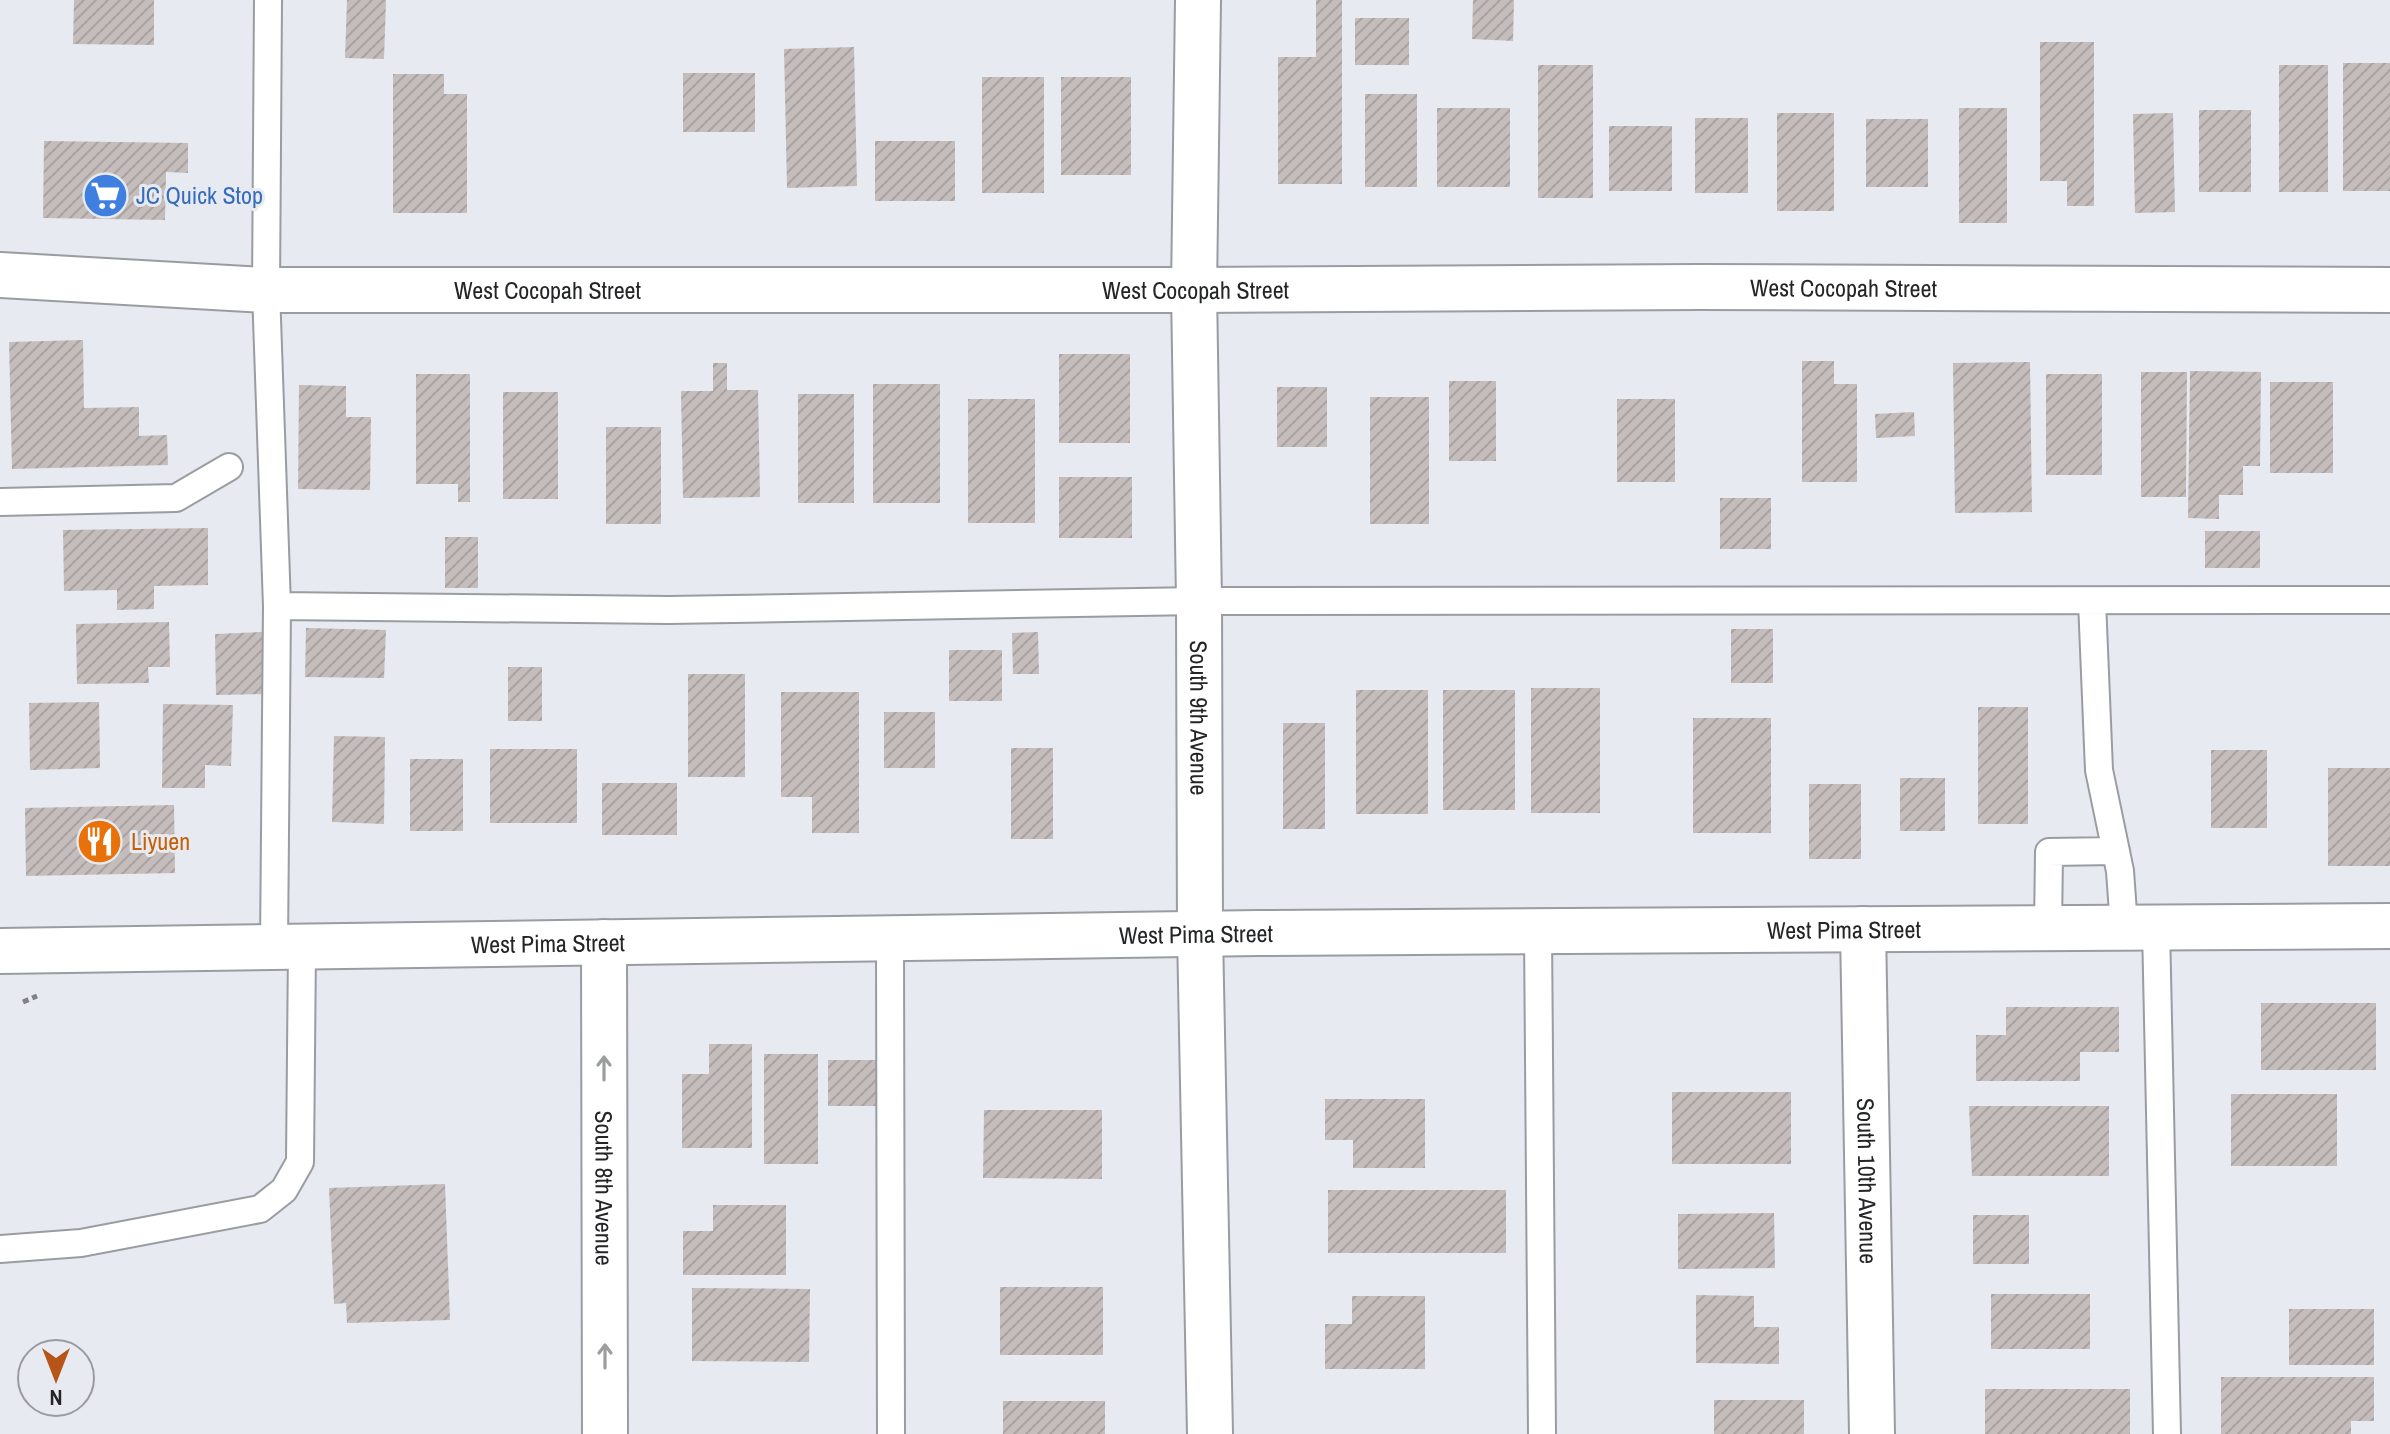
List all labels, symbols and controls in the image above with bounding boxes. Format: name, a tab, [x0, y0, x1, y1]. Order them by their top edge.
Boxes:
supermarket icon: JC Quick Stop	[81, 171, 129, 219]
place label: JC Quick Stop	[136, 179, 263, 211]
street label: West Cocopah Street	[1750, 271, 1938, 304]
street label: West Cocopah Street	[1102, 273, 1290, 306]
street label: West Cocopah Street	[454, 274, 642, 306]
street label: South 9th Avenue	[1183, 640, 1216, 796]
restaurant icon: Liyuen	[76, 817, 124, 865]
place label: Liyuen	[131, 825, 190, 857]
street label: West Pima Street	[1767, 913, 1922, 946]
street label: West Pima Street	[1119, 917, 1274, 951]
street label: West Pima Street	[471, 926, 626, 960]
one-way arrow	[596, 1055, 612, 1082]
street label: South 10th Avenue	[1850, 1098, 1885, 1264]
street label: South 8th Avenue	[588, 1110, 621, 1266]
north arrow	[16, 1338, 96, 1418]
one-way arrow	[597, 1343, 613, 1370]
text: N	[49, 1383, 63, 1413]

